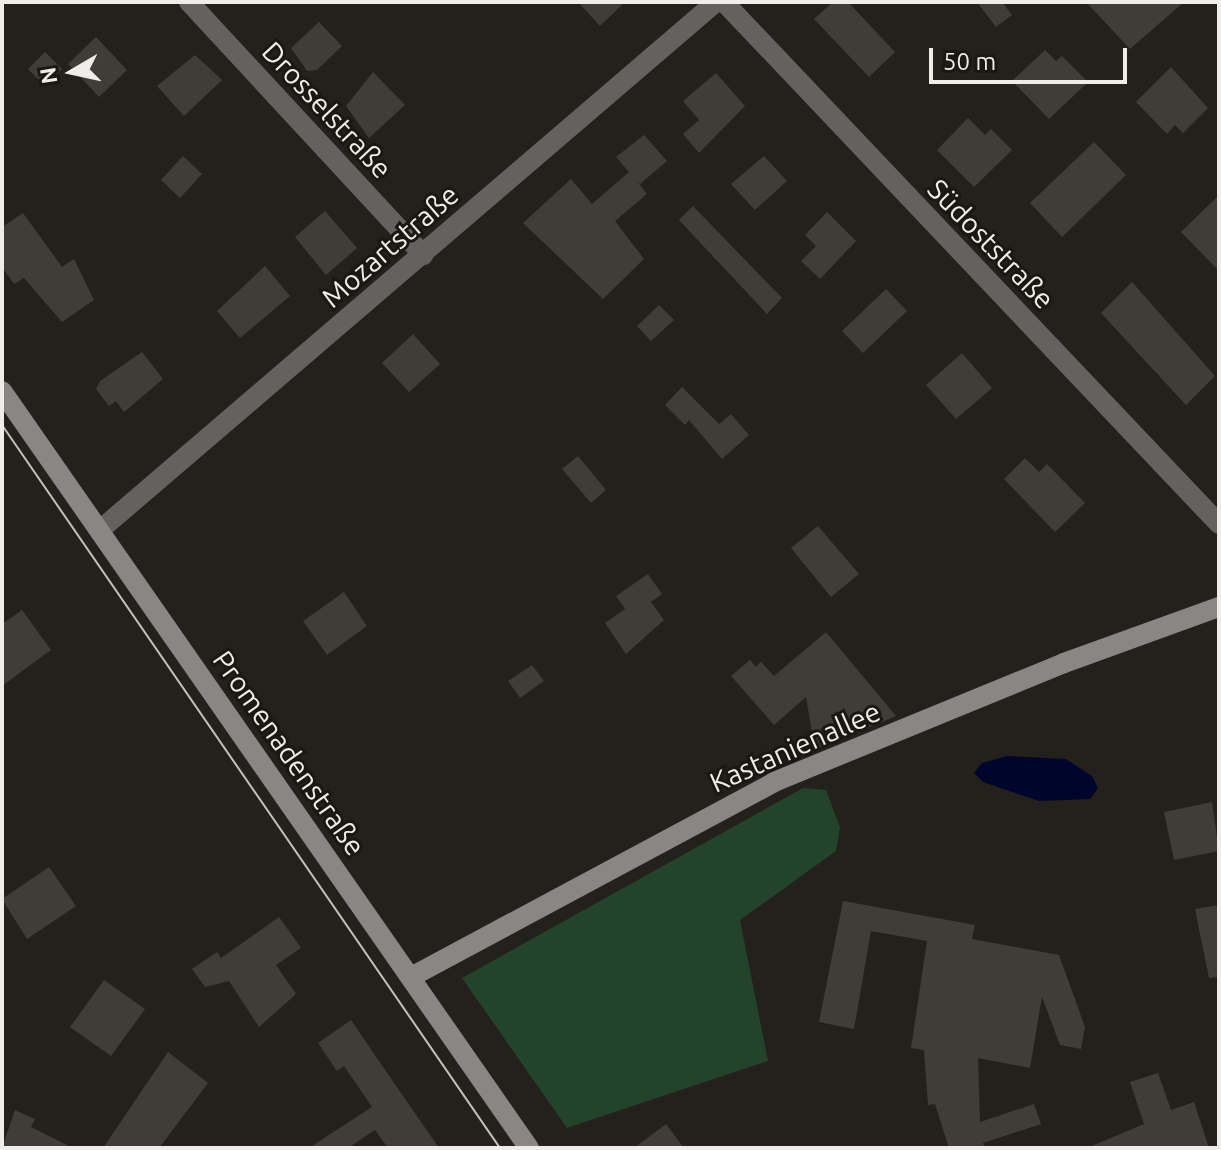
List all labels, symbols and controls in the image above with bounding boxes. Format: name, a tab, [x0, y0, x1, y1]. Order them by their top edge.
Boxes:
north arrow	[32, 32, 112, 112]
scale bar	[933, 32, 1131, 82]
street label: Drosselstraße	[255, 35, 399, 185]
text: 50 m	[943, 48, 996, 75]
text: N	[34, 66, 61, 86]
street label: Südoststraße	[921, 172, 1061, 316]
street label: Mozartstraße	[315, 178, 465, 314]
street label: Promenadenstraße	[206, 644, 372, 862]
street label: Kastanienallee	[705, 694, 885, 800]

